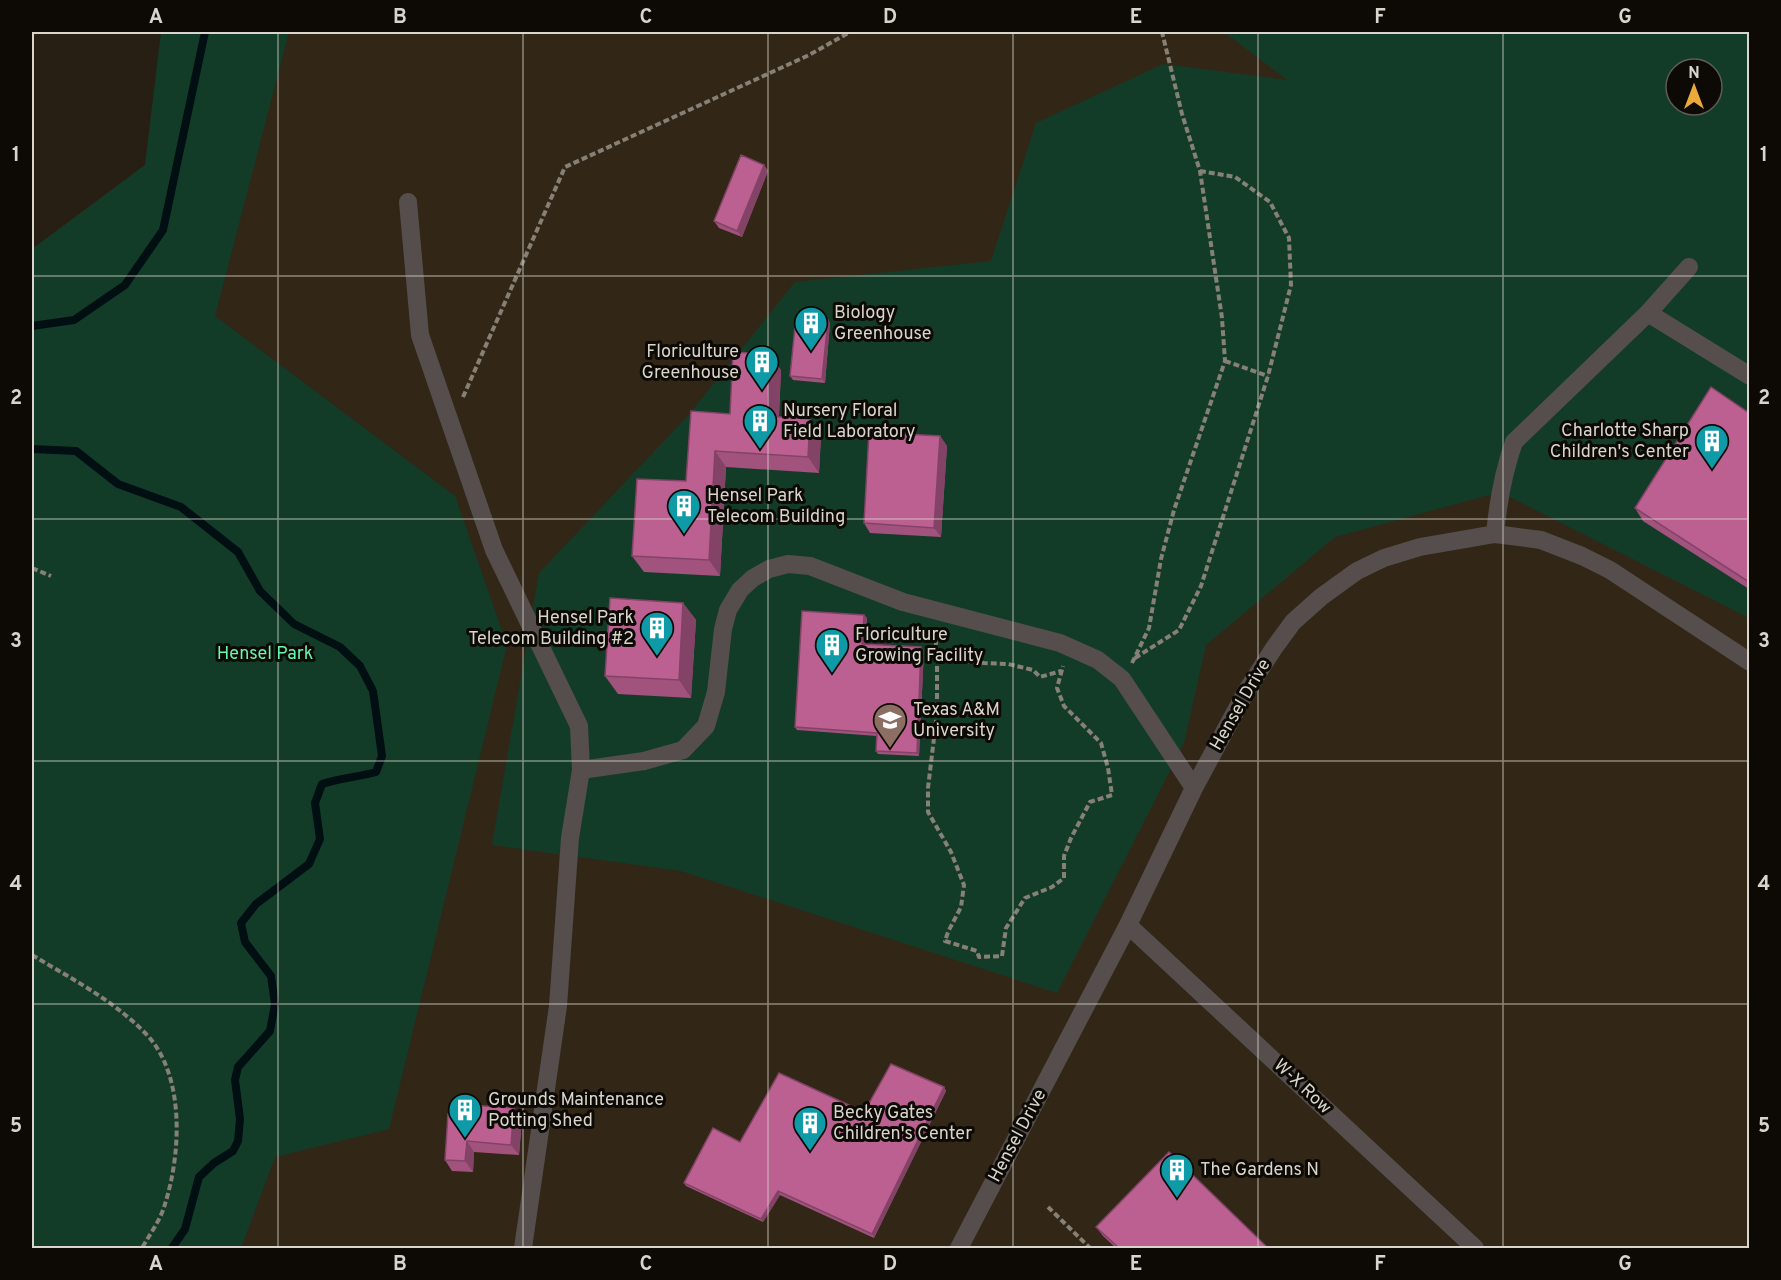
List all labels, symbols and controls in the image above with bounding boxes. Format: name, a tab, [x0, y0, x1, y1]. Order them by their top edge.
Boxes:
text: A	[149, 5, 163, 31]
text: B	[393, 5, 407, 31]
text: C	[640, 5, 652, 31]
text: D	[883, 5, 897, 31]
text: E	[1130, 5, 1142, 31]
text: F	[1374, 5, 1386, 31]
text: G	[1618, 5, 1632, 31]
north arrow	[1664, 57, 1724, 117]
text: N	[1688, 64, 1700, 84]
text: 1	[12, 143, 20, 169]
text: 1	[1760, 143, 1768, 169]
place label: Biology Greenhouse	[834, 302, 931, 346]
building icon: Biology Greenhouse	[793, 305, 829, 352]
place label: Floriculture Greenhouse	[642, 341, 739, 385]
building icon: Floriculture Greenhouse	[744, 344, 780, 391]
text: 2	[10, 386, 22, 412]
text: 2	[1758, 386, 1770, 412]
place label: Nursery Floral Field Laboratory	[783, 400, 915, 444]
building icon: Nursery Floral Field Laboratory	[742, 403, 778, 450]
place label: Charlotte Sharp Children's Center	[1550, 420, 1689, 464]
building icon: Charlotte Sharp Children's Center	[1694, 423, 1730, 470]
place label: Hensel Park Telecom Building	[707, 485, 845, 529]
building icon: Hensel Park Telecom Building	[666, 488, 702, 535]
place label: Hensel Park Telecom Building #2	[468, 607, 634, 651]
building icon: Hensel Park Telecom Building #2	[639, 610, 675, 657]
place label: Floriculture Growing Facility	[855, 624, 983, 668]
building icon: Floriculture Growing Facility	[814, 627, 850, 674]
text: 3	[10, 629, 22, 655]
text: 3	[1758, 629, 1770, 655]
park label: Hensel Park	[217, 643, 313, 666]
street label: Hensel Drive	[1205, 655, 1277, 755]
place label: Texas A&M University	[913, 699, 1000, 743]
school or university icon: Texas A&M University	[872, 702, 908, 749]
text: 4	[10, 872, 22, 898]
text: 4	[1758, 872, 1770, 898]
street label: W-X Row	[1268, 1054, 1336, 1120]
street label: Hensel Drive	[984, 1085, 1052, 1187]
place label: Grounds Maintenance Potting Shed	[488, 1089, 664, 1133]
building icon: Grounds Maintenance Potting Shed	[447, 1092, 483, 1139]
place label: Becky Gates Children's Center	[833, 1102, 972, 1146]
building icon: Becky Gates Children's Center	[792, 1105, 828, 1152]
text: 5	[10, 1114, 22, 1140]
text: 5	[1758, 1114, 1770, 1140]
building icon: The Gardens N	[1159, 1152, 1195, 1199]
place label: The Gardens N	[1200, 1159, 1319, 1182]
text: A	[149, 1252, 163, 1278]
text: B	[393, 1252, 407, 1278]
text: C	[640, 1252, 652, 1278]
text: D	[883, 1252, 897, 1278]
text: E	[1130, 1252, 1142, 1278]
text: F	[1374, 1252, 1386, 1278]
text: G	[1618, 1252, 1632, 1278]

